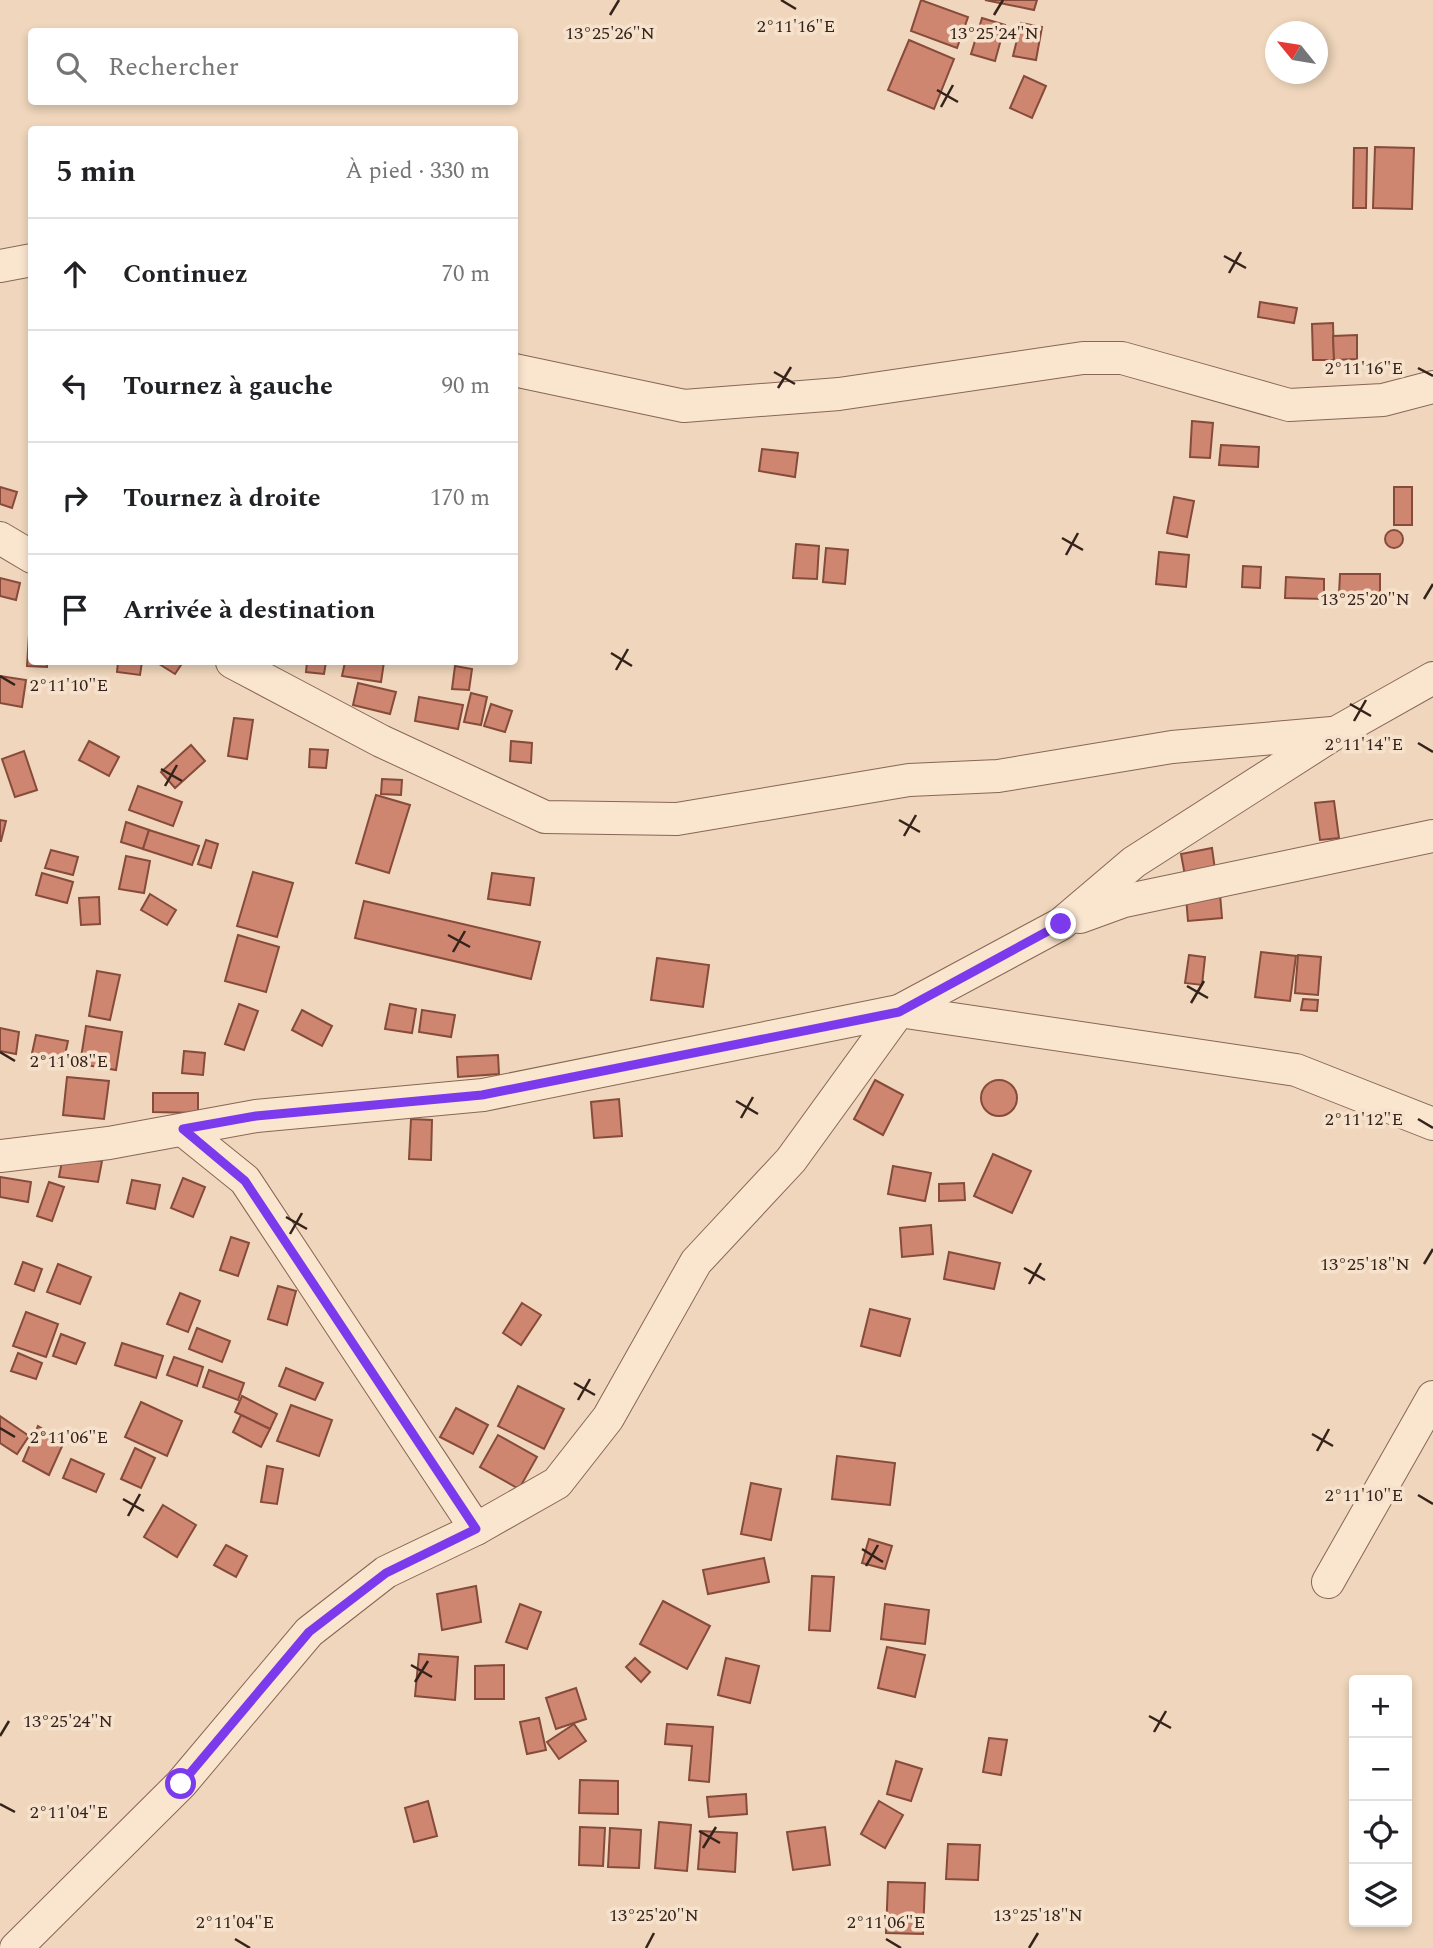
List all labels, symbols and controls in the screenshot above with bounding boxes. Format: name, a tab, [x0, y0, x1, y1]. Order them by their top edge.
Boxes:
text: 2°11'16"E	[757, 13, 835, 40]
text: 13°25'26"N	[565, 20, 655, 47]
text: 13°25'24"N	[949, 20, 1039, 47]
north arrow	[1265, 21, 1328, 84]
search box	[28, 28, 518, 105]
text: Rechercher	[108, 47, 239, 87]
icon: search	[52, 48, 90, 86]
text: 5 min	[56, 149, 136, 195]
text: À pied · 330 m	[345, 154, 490, 189]
text: Continuez	[123, 254, 248, 294]
icon: ahead	[56, 255, 94, 293]
text: 70 m	[441, 257, 490, 292]
text: 2°11'16"E	[1325, 355, 1403, 382]
text: Tournez à gauche	[123, 366, 333, 406]
icon: left	[56, 367, 94, 405]
text: 90 m	[441, 369, 490, 404]
text: Tournez à droite	[123, 478, 321, 518]
icon: right	[56, 479, 94, 517]
text: 170 m	[430, 481, 490, 516]
text: 13°25'20"N	[1320, 586, 1410, 613]
text: Arrivée à destination	[123, 590, 375, 630]
icon: arrive	[56, 591, 94, 629]
text: 2°11'10"E	[30, 672, 108, 699]
text: 2°11'14"E	[1325, 731, 1403, 758]
route end	[1045, 908, 1076, 939]
text: 2°11'08"E	[30, 1048, 108, 1075]
text: 2°11'12"E	[1325, 1106, 1403, 1133]
text: 13°25'18"N	[1320, 1251, 1410, 1278]
text: 2°11'06"E	[30, 1424, 108, 1451]
text: 2°11'10"E	[1325, 1482, 1403, 1509]
map controls	[1349, 1675, 1412, 1927]
button: +	[1349, 1675, 1412, 1738]
text: 13°25'24"N	[23, 1708, 113, 1735]
button: −	[1349, 1738, 1412, 1801]
route start	[165, 1768, 196, 1799]
text: 2°11'04"E	[30, 1799, 108, 1826]
button: locate	[1349, 1801, 1412, 1864]
button: layers	[1349, 1864, 1412, 1927]
text: 13°25'20"N	[609, 1902, 699, 1929]
text: 13°25'18"N	[993, 1902, 1083, 1929]
text: 2°11'04"E	[196, 1909, 274, 1936]
text: 2°11'06"E	[847, 1909, 925, 1936]

